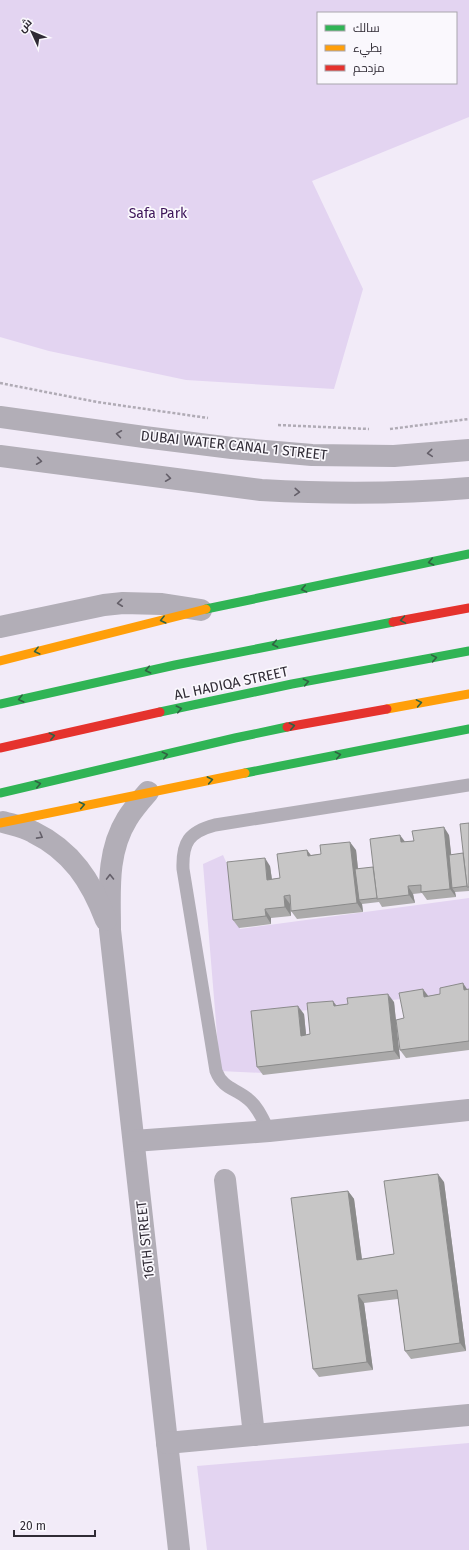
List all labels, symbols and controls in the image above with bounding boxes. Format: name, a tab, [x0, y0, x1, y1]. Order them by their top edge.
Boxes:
north arrow	[12, 12, 52, 52]
legend	[317, 12, 457, 84]
text: ش	[16, 16, 35, 35]
text: سالك	[353, 21, 380, 35]
text: بطيء	[353, 41, 382, 58]
text: مزدحم	[353, 61, 385, 76]
park label: Safa Park	[129, 205, 188, 222]
street label: DUBAI WATER CANAL 1 STREET	[140, 427, 329, 464]
one-way arrow	[116, 430, 123, 439]
one-way arrow	[427, 449, 433, 458]
one-way arrow	[36, 456, 42, 465]
one-way arrow	[164, 474, 171, 483]
one-way arrow	[294, 488, 300, 496]
one-way arrow	[428, 558, 434, 566]
one-way arrow	[300, 584, 307, 592]
one-way arrow	[117, 598, 123, 607]
one-way arrow	[160, 615, 166, 623]
one-way arrow	[400, 615, 406, 623]
one-way arrow	[272, 639, 278, 647]
one-way arrow	[34, 647, 40, 655]
one-way arrow	[430, 654, 437, 662]
street label: AL HADIQA STREET	[173, 663, 290, 704]
one-way arrow	[145, 666, 151, 674]
one-way arrow	[303, 678, 309, 687]
one-way arrow	[18, 694, 25, 703]
one-way arrow	[416, 699, 422, 708]
one-way arrow	[176, 705, 182, 713]
one-way arrow	[288, 723, 295, 731]
one-way arrow	[48, 732, 55, 741]
one-way arrow	[161, 751, 168, 759]
one-way arrow	[334, 751, 341, 760]
one-way arrow	[207, 776, 213, 784]
one-way arrow	[34, 780, 41, 789]
one-way arrow	[79, 802, 86, 810]
one-way arrow	[36, 831, 43, 838]
one-way arrow	[106, 874, 114, 880]
street label: 16TH STREET	[133, 1199, 158, 1280]
scale bar	[14, 1512, 95, 1538]
text: 20 m	[20, 1519, 46, 1533]

